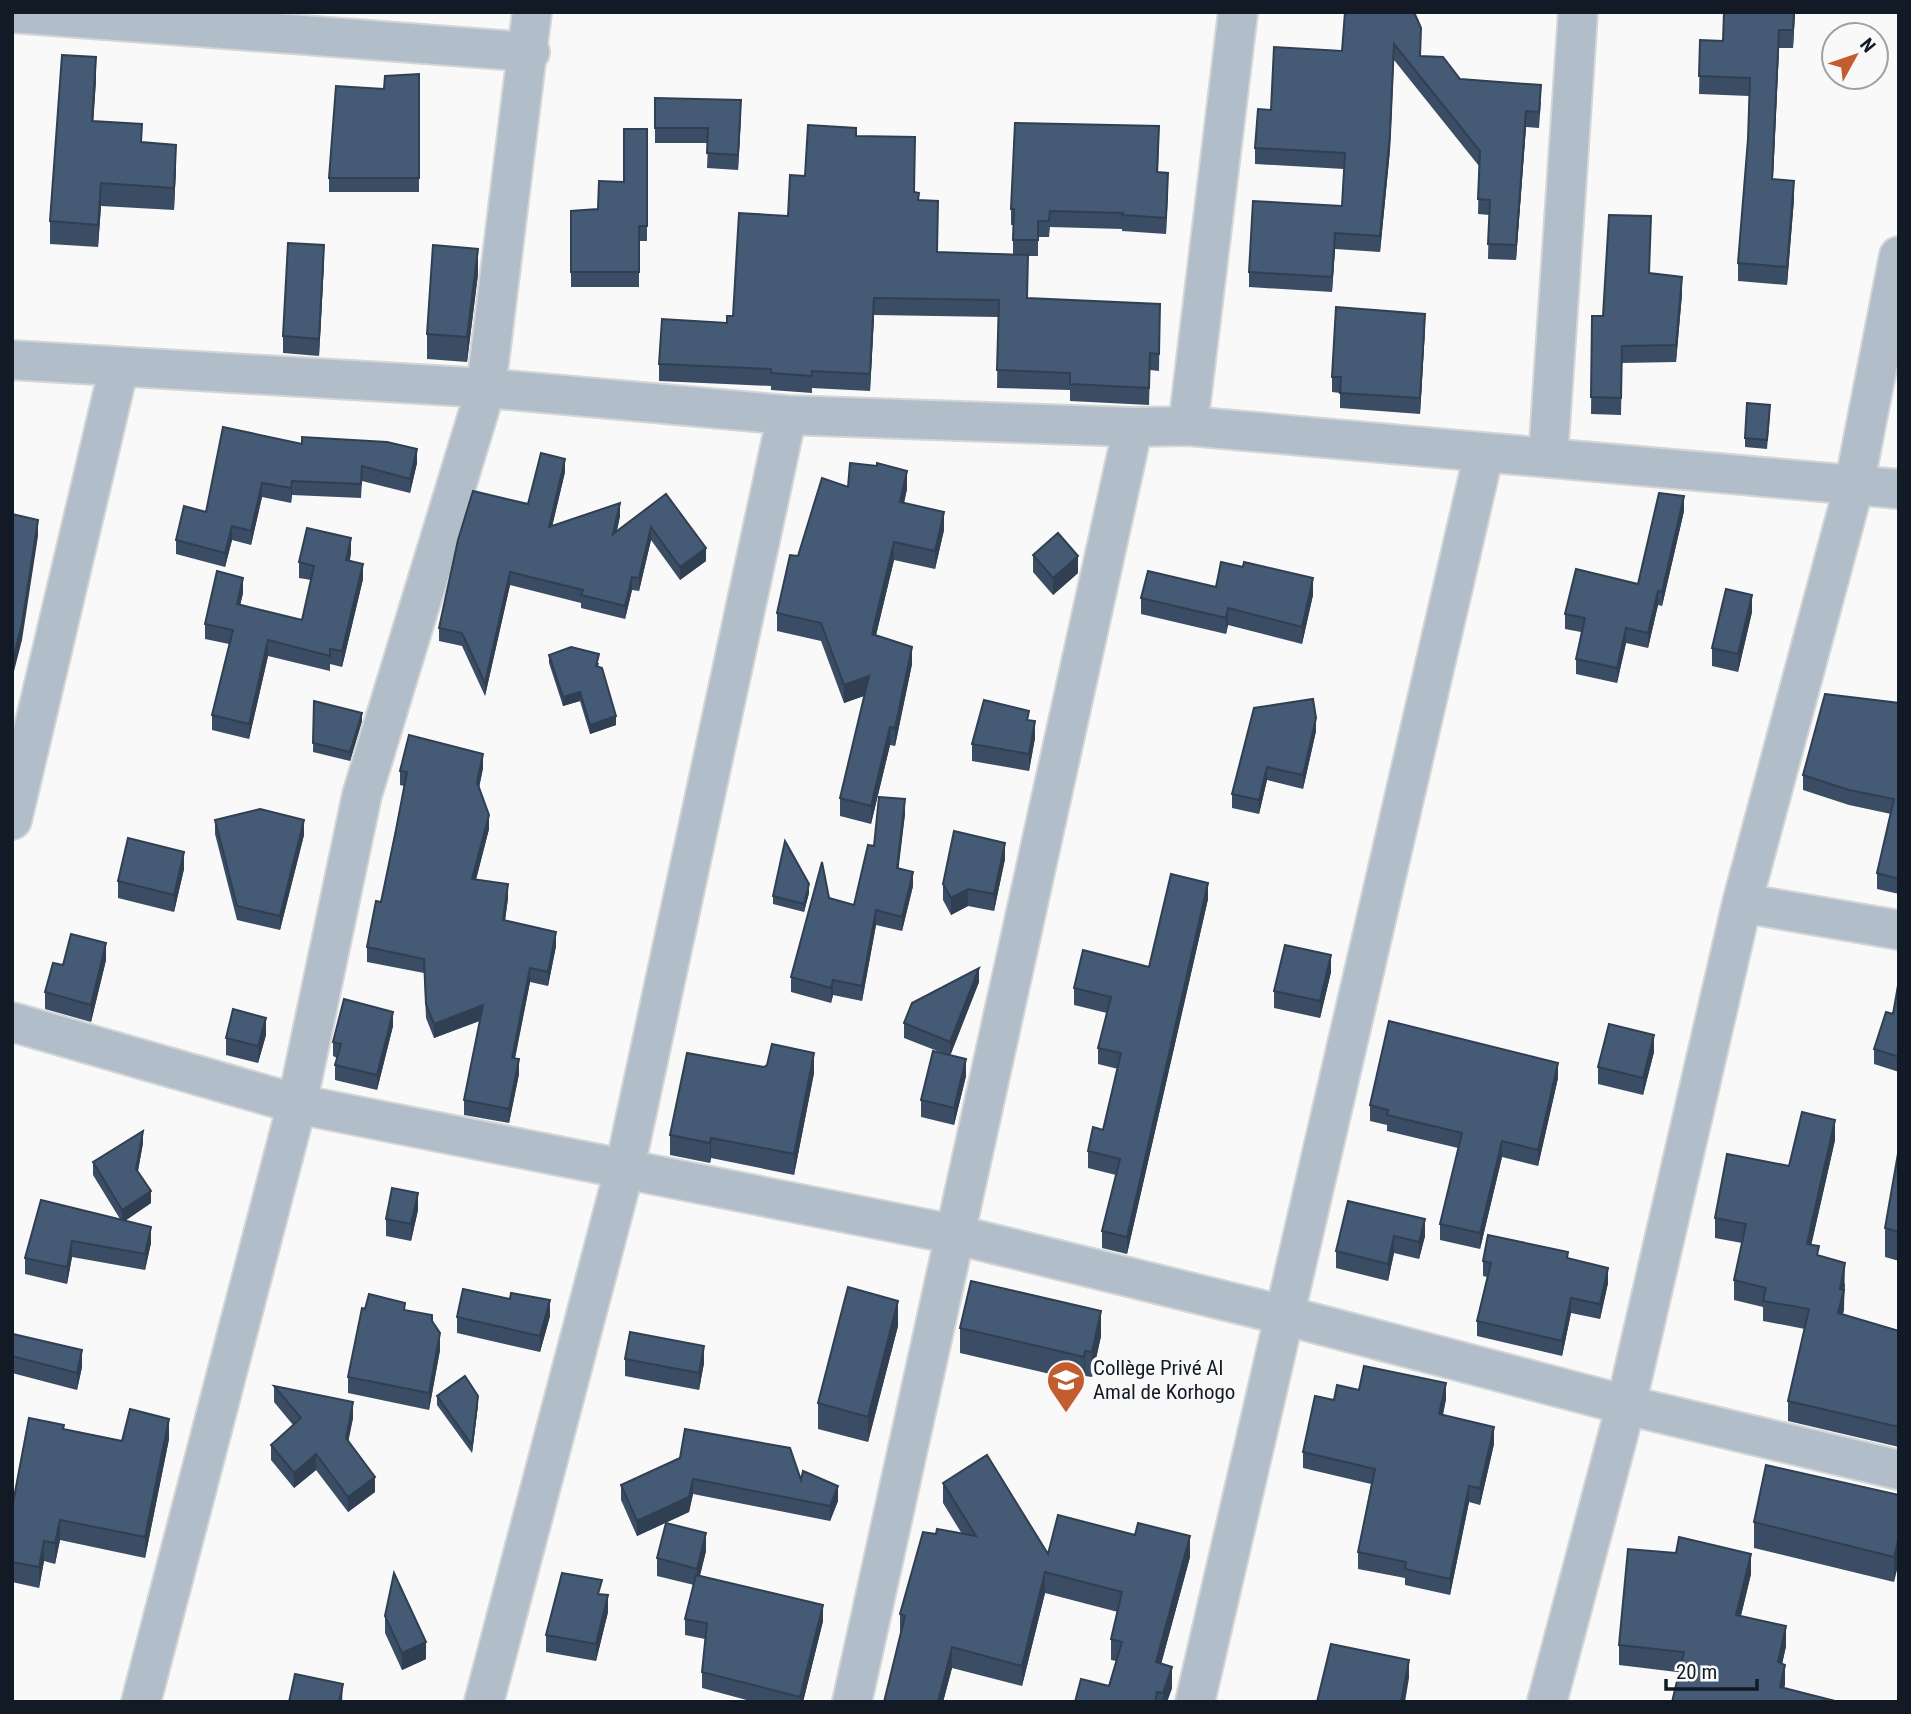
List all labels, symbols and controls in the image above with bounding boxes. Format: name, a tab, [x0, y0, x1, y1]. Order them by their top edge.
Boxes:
north arrow	[1820, 21, 1890, 91]
text: N	[1855, 34, 1880, 57]
place label: Collège Privé Al Amal de Korhogo	[1093, 1356, 1235, 1404]
school or university icon: Collège Privé Al Amal de Korhogo	[1045, 1359, 1087, 1414]
scale bar	[1666, 1648, 1757, 1692]
text: 20 m	[1676, 1660, 1717, 1684]

